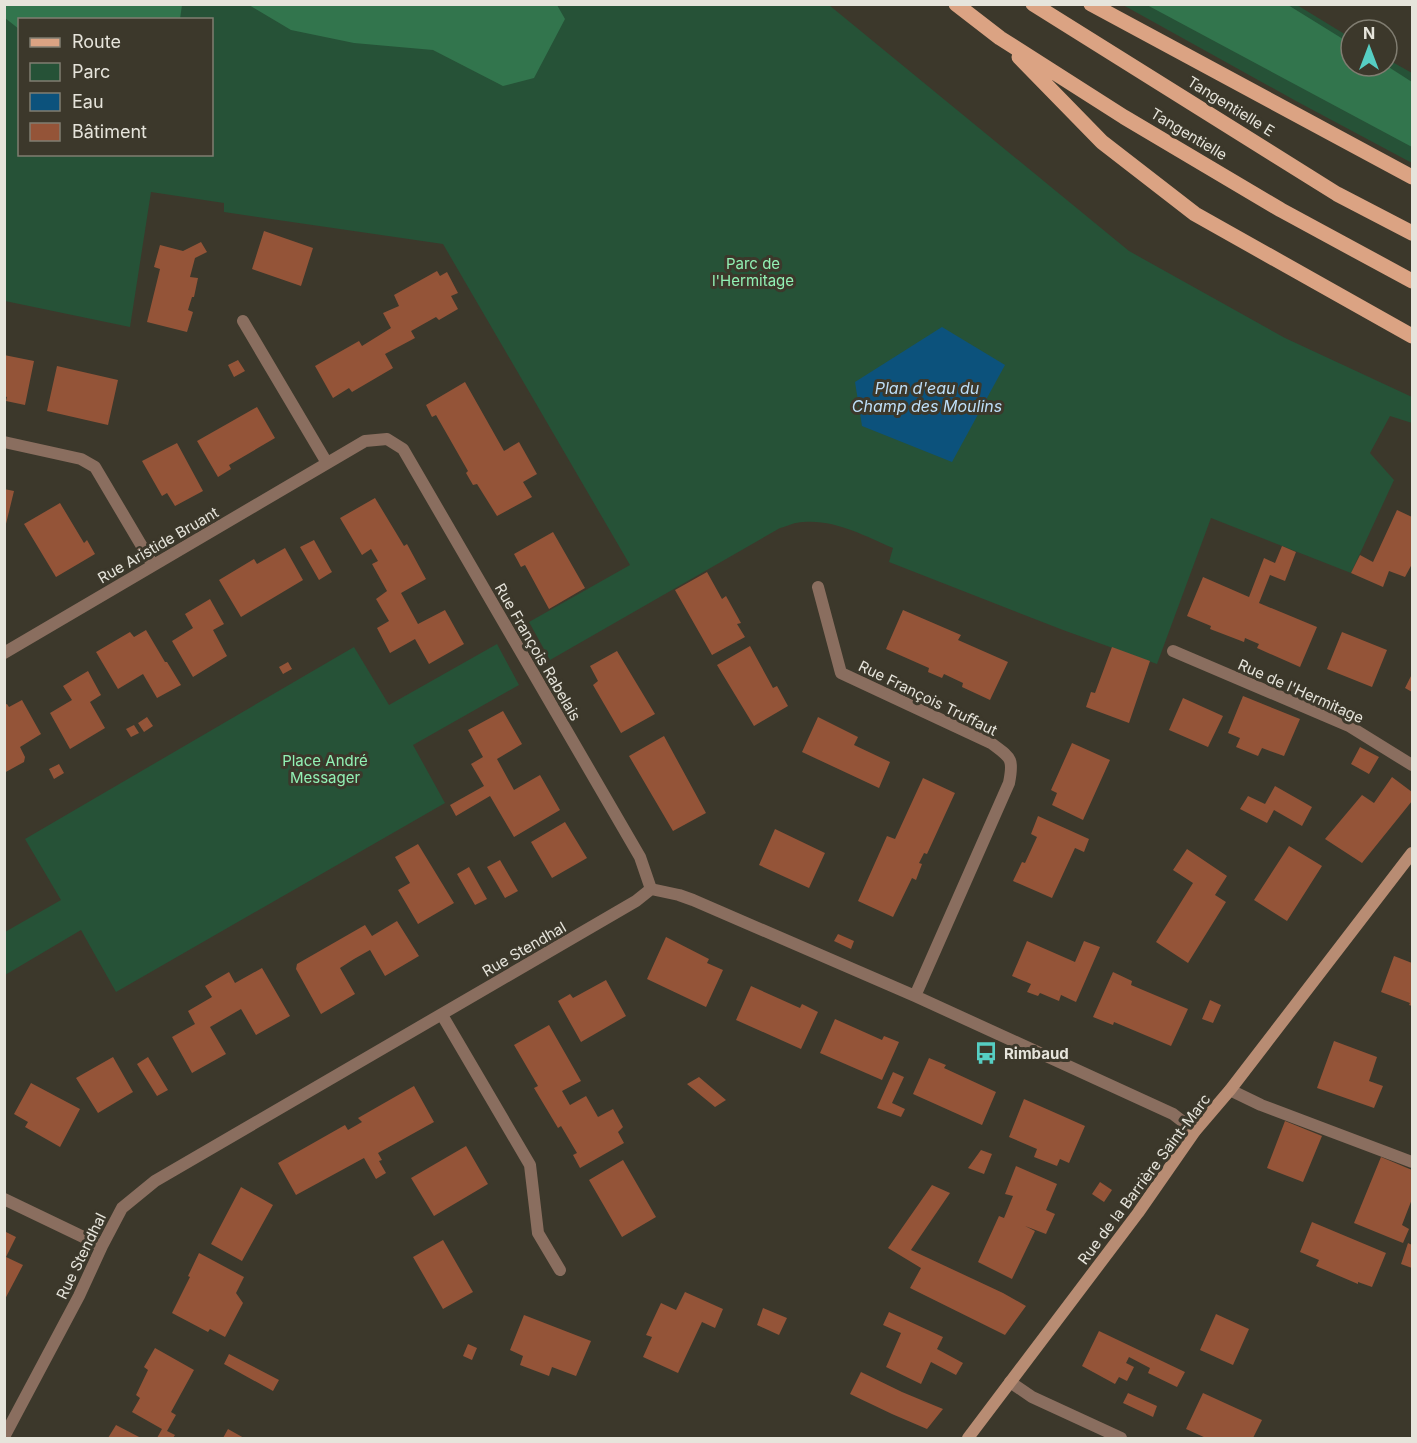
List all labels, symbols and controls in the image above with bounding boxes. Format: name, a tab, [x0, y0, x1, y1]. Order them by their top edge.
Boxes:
legend	[18, 18, 213, 156]
north arrow	[1339, 18, 1399, 78]
text: N	[1363, 23, 1375, 43]
text: Route	[72, 31, 121, 52]
text: Parc	[72, 61, 110, 82]
street label: Tangentielle E	[1184, 72, 1278, 140]
text: Eau	[72, 91, 104, 112]
street label: Tangentielle	[1148, 104, 1230, 164]
text: Bâtiment	[72, 121, 147, 142]
park label: Parc de l'Hermitage	[712, 254, 794, 290]
water label: Plan d'eau du Champ des Moulins	[852, 378, 1002, 416]
street label: Rue Aristide Bruant	[94, 503, 222, 587]
street label: Rue François Rabelais	[491, 580, 585, 724]
street label: Rue de l'Hermitage	[1235, 655, 1367, 727]
street label: Rue François Truffaut	[856, 656, 1001, 740]
park label: Place André Messager	[282, 751, 368, 787]
street label: Rue Stendhal	[479, 917, 569, 981]
bus stop icon: Rimbaud	[973, 1040, 999, 1066]
place label: Rimbaud	[1004, 1044, 1069, 1063]
street label: Rue de la Barrière Saint-Marc	[1074, 1090, 1214, 1268]
street label: Rue Stendhal	[52, 1210, 110, 1302]

